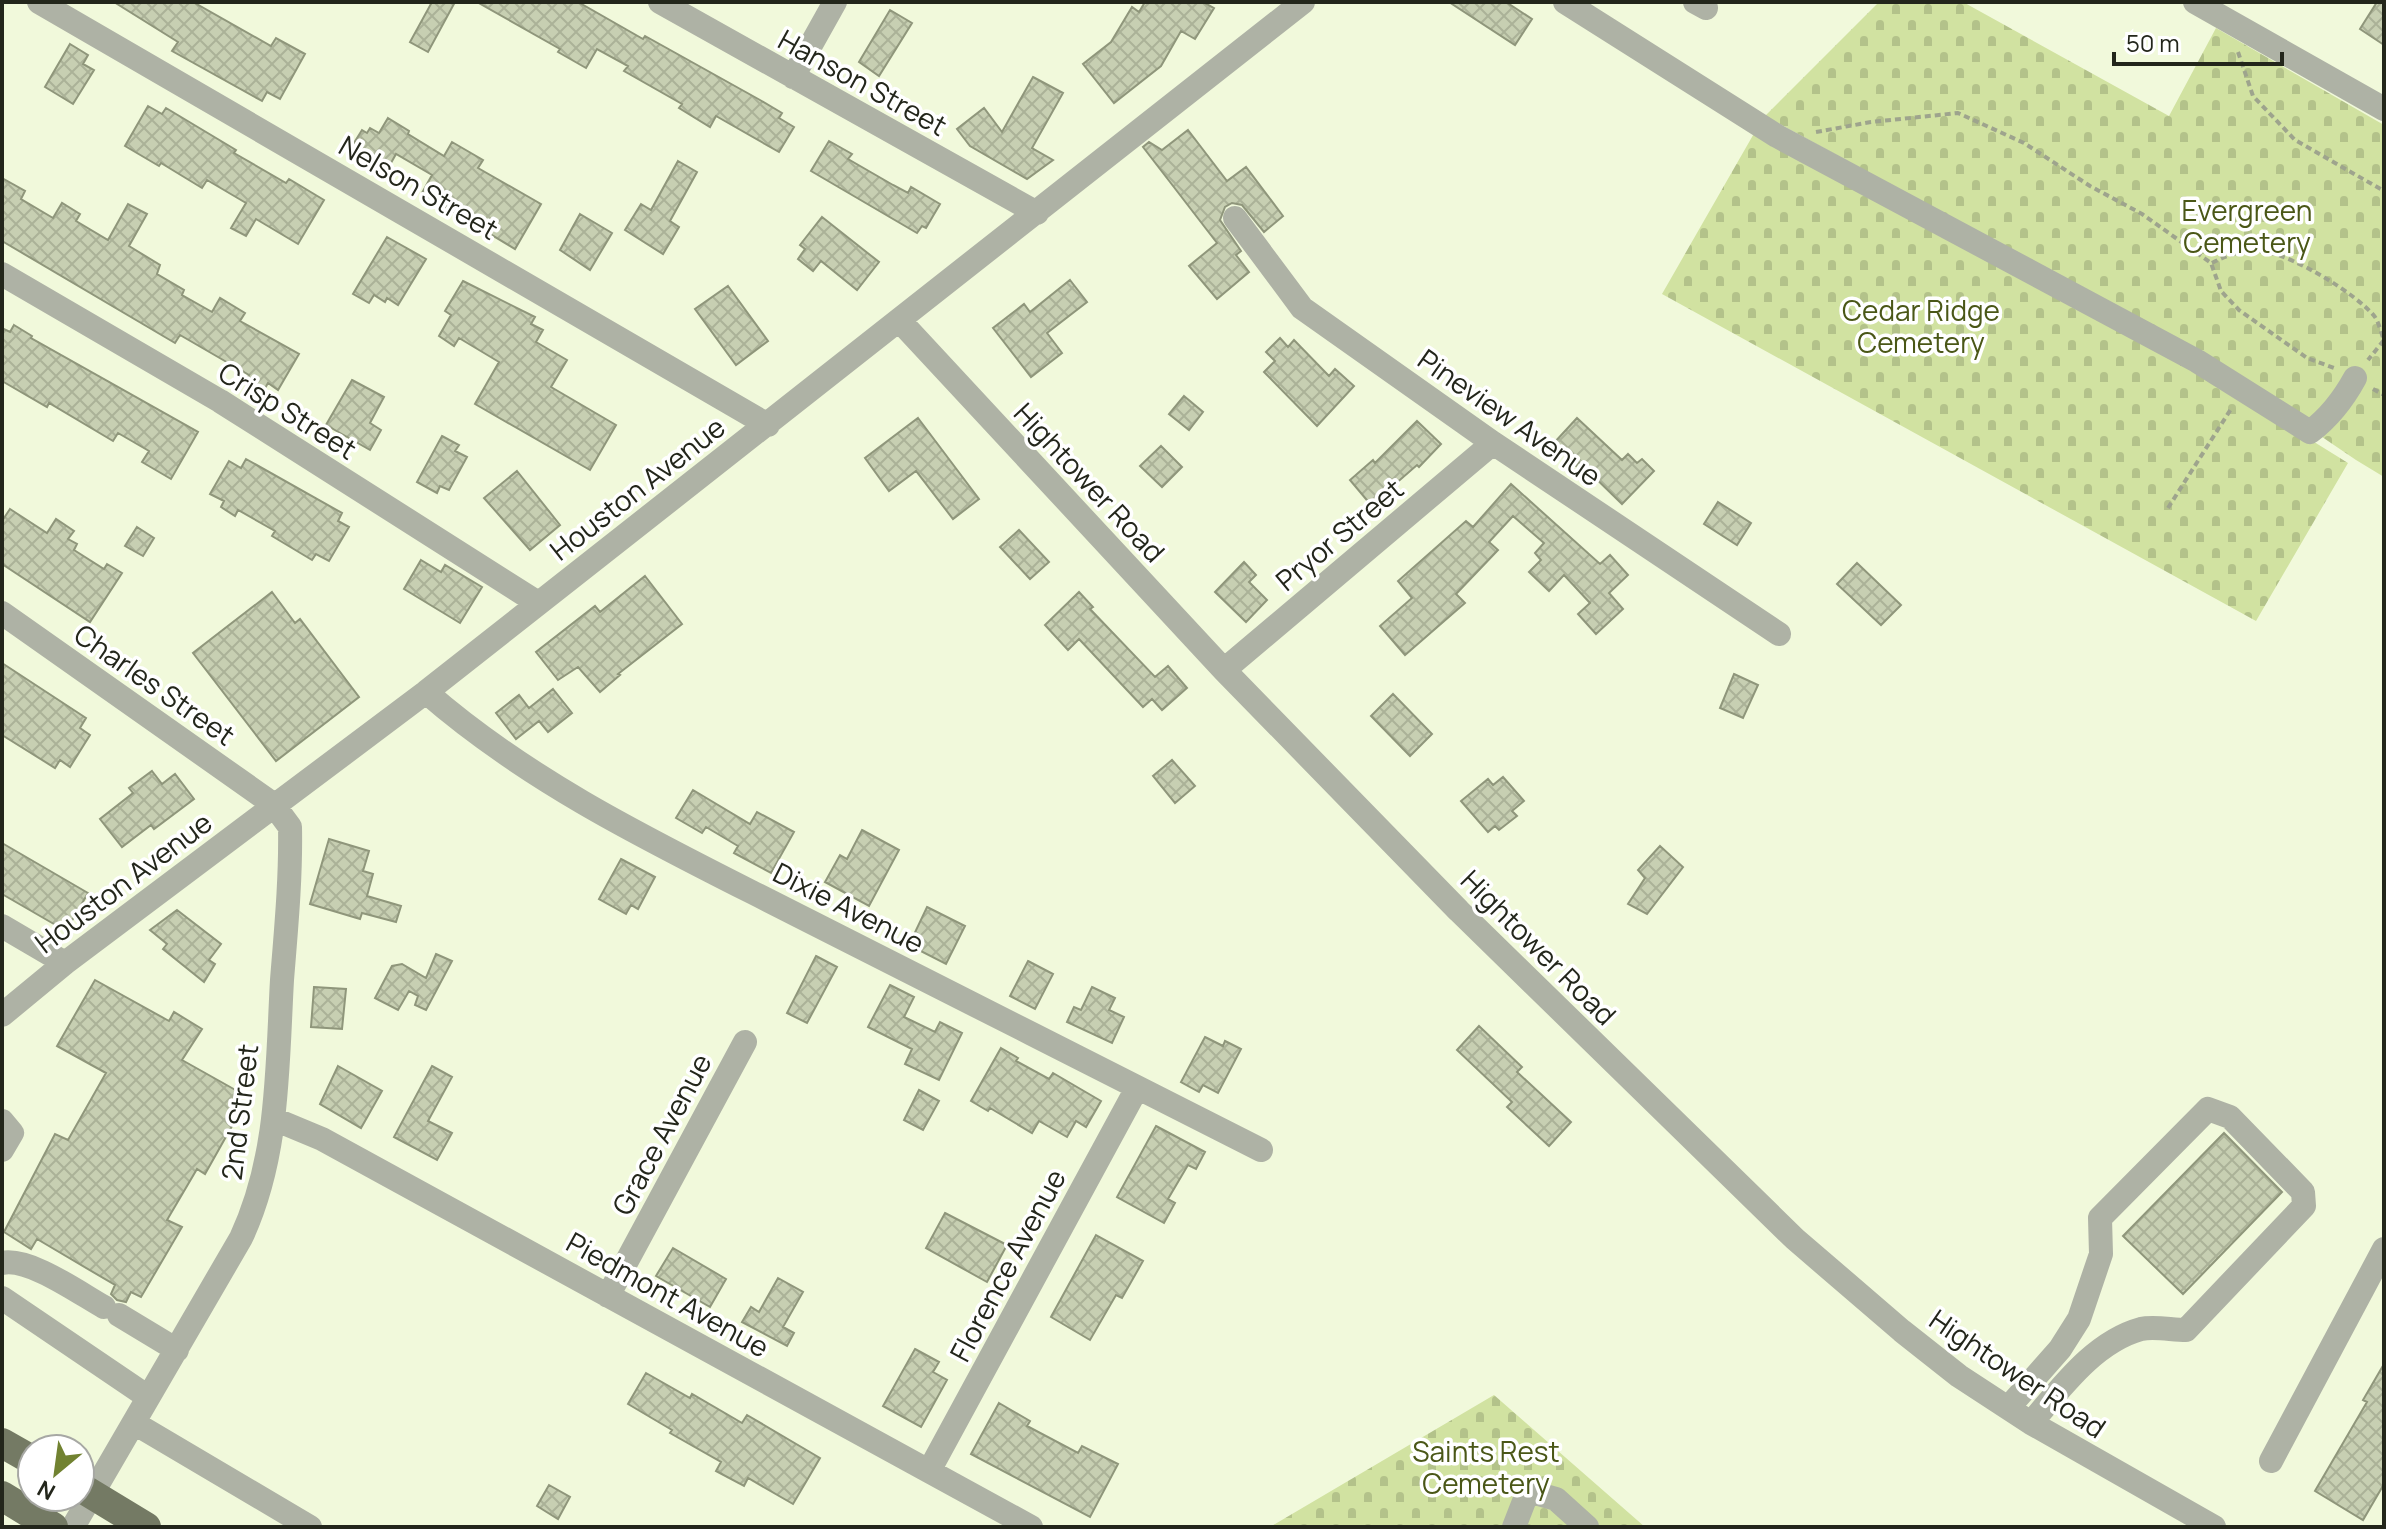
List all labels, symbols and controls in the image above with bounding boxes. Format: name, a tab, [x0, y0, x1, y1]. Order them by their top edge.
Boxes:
scale bar	[2114, 16, 2282, 66]
street label: Hanson Street	[772, 20, 954, 144]
text: 50 m	[2126, 26, 2180, 59]
street label: Nelson Street	[333, 126, 505, 248]
park label: Evergreen Cemetery	[2182, 191, 2312, 261]
park label: Cedar Ridge Cemetery	[1842, 291, 2000, 361]
street label: Pineview Avenue	[1411, 340, 1609, 494]
street label: Crisp Street	[212, 353, 364, 467]
street label: Hightower Road	[1006, 394, 1174, 570]
street label: Houston Avenue	[542, 408, 732, 568]
street label: Pryor Street	[1267, 469, 1411, 599]
street label: Charles Street	[67, 615, 243, 753]
street label: Houston Avenue	[27, 803, 219, 961]
street label: Dixie Avenue	[767, 853, 931, 961]
street label: Hightower Road	[1453, 861, 1625, 1033]
street label: 2nd Street	[212, 1042, 266, 1182]
street label: Grace Avenue	[603, 1047, 719, 1221]
street label: Florence Avenue	[940, 1162, 1074, 1368]
street label: Piedmont Avenue	[560, 1223, 776, 1365]
street label: Hightower Road	[1922, 1300, 2114, 1446]
park label: Saints Rest Cemetery	[1412, 1432, 1560, 1502]
north arrow	[16, 1433, 96, 1513]
text: N	[32, 1474, 60, 1507]

